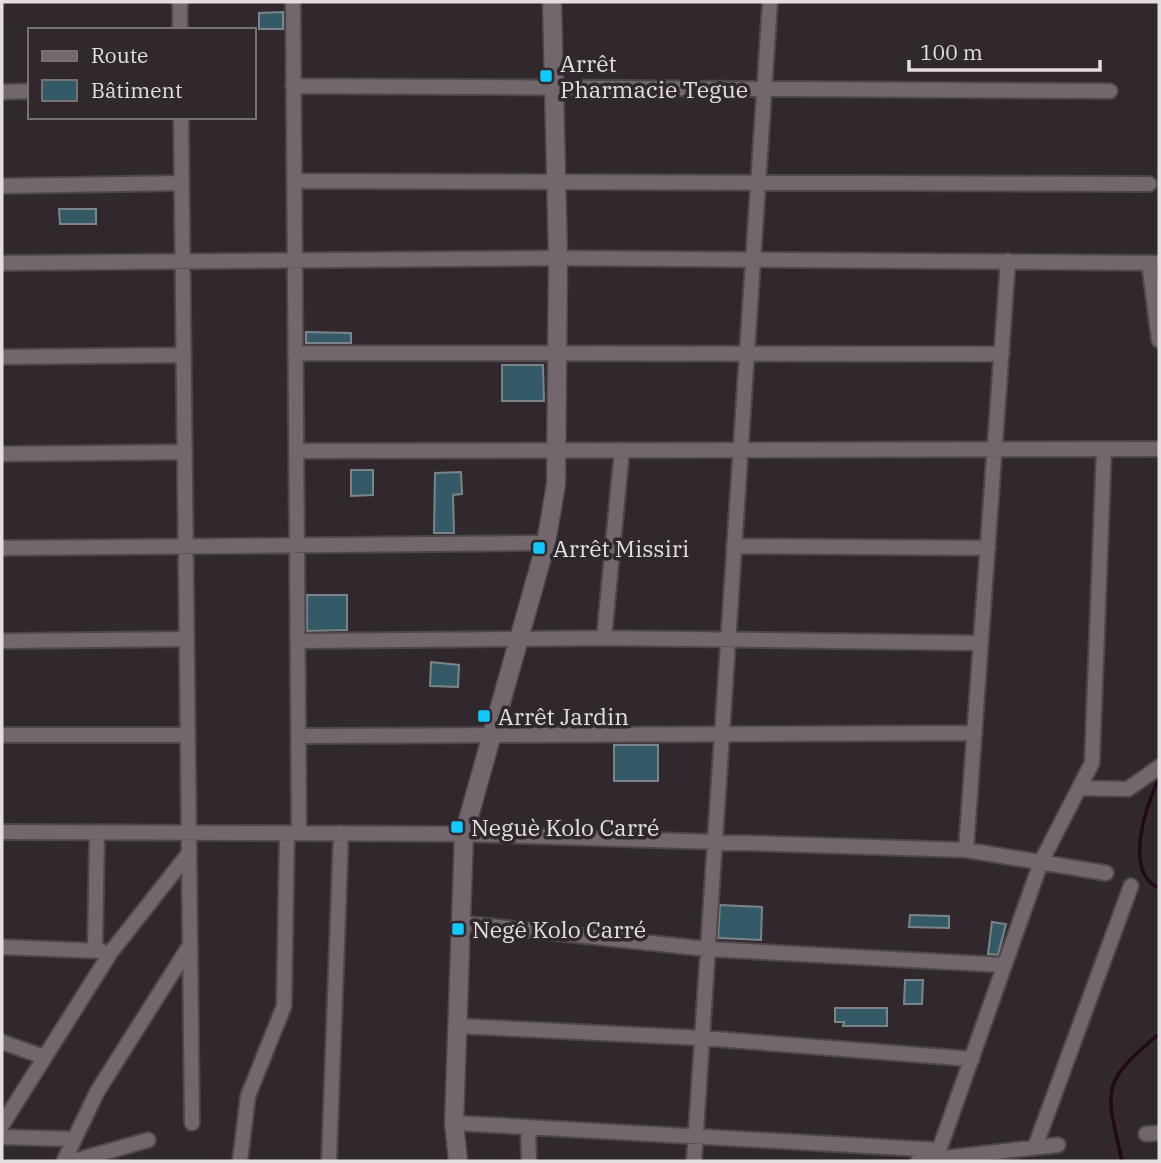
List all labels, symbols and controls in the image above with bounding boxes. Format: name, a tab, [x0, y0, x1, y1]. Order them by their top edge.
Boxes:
legend	[28, 28, 256, 119]
scale bar	[909, 28, 1100, 72]
text: 100 m	[920, 38, 983, 66]
text: Route	[91, 41, 148, 69]
place label: Arrêt Pharmacie Tegue	[560, 48, 748, 104]
marker: Arrêt Pharmacie Tegue	[538, 68, 554, 84]
text: Bâtiment	[91, 76, 182, 104]
place label: Arrêt Missiri	[553, 533, 689, 563]
marker: Arrêt Missiri	[531, 540, 547, 556]
place label: Arrêt Jardin	[498, 701, 629, 731]
marker: Arrêt Jardin	[476, 708, 492, 724]
place label: Neguè Kolo Carré	[471, 812, 659, 842]
marker: Neguè Kolo Carré	[449, 819, 465, 835]
place label: Negê Kolo Carré	[472, 914, 646, 944]
marker: Negê Kolo Carré	[450, 921, 466, 937]

